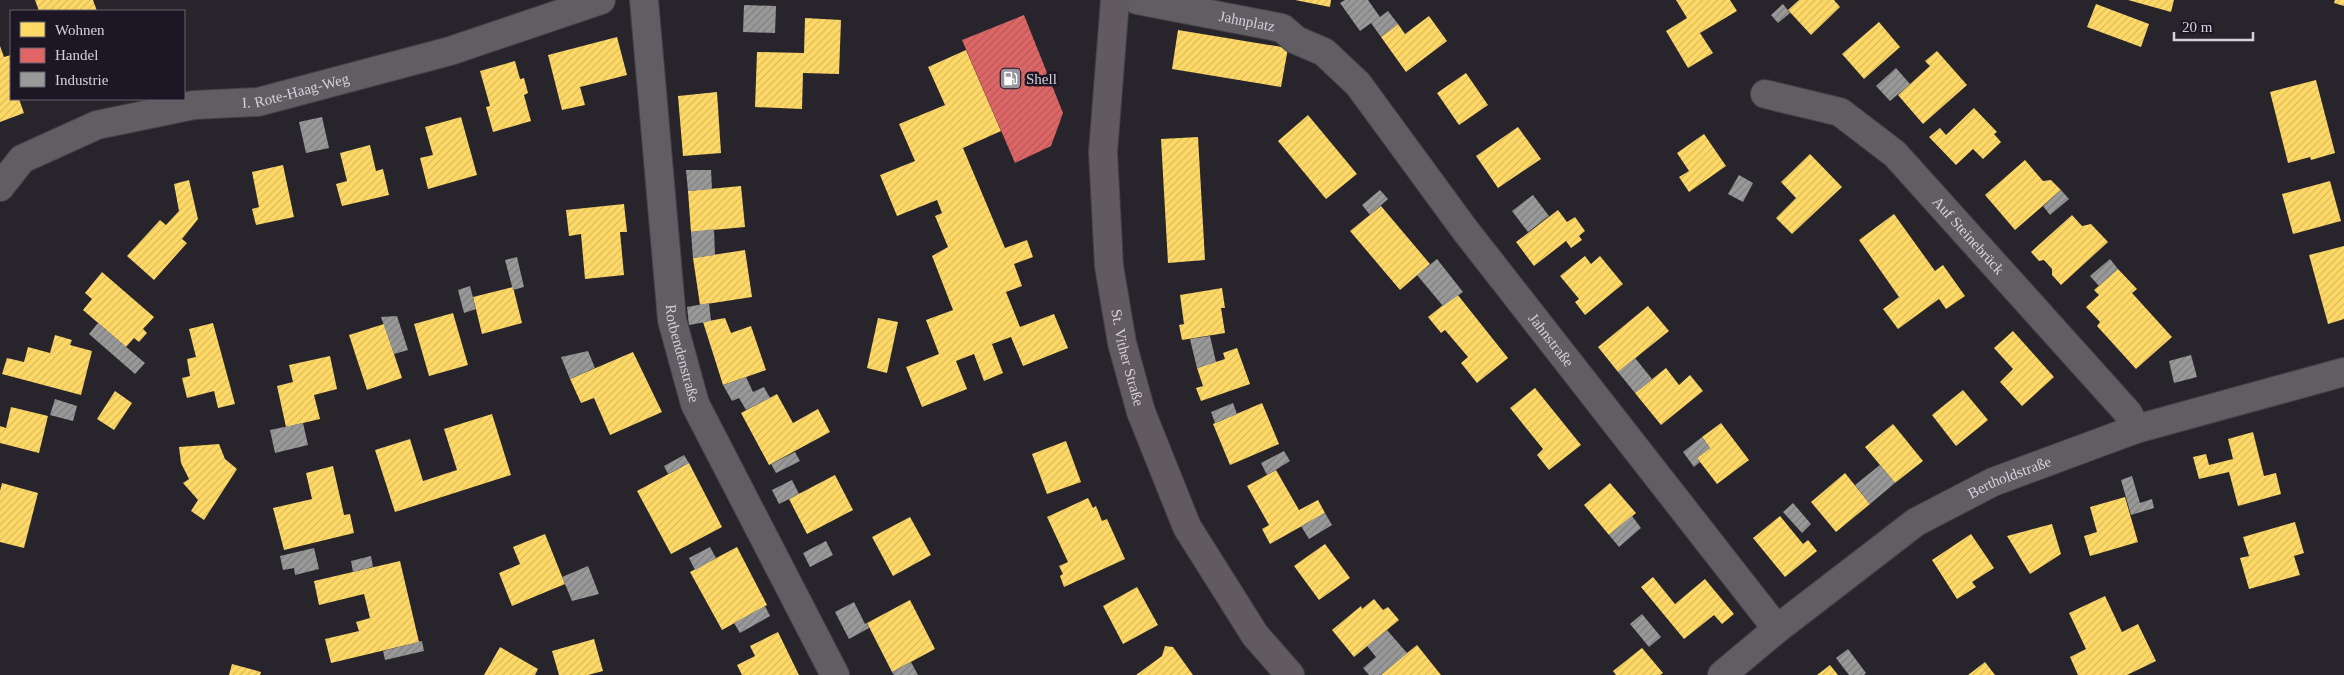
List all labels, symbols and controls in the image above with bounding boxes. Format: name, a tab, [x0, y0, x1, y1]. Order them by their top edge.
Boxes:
street label: Jahnplatz	[1218, 8, 1277, 35]
legend	[10, 10, 185, 100]
scale bar	[2174, 10, 2253, 42]
text: 20 m	[2182, 19, 2213, 35]
text: Wohnen	[55, 22, 105, 38]
text: Handel	[55, 47, 98, 63]
fuel station icon: Shell	[998, 67, 1022, 91]
street label: I. Rote-Haag-Weg	[242, 70, 351, 111]
place label: Shell	[1026, 71, 1057, 87]
text: Industrie	[55, 72, 109, 88]
street label: Auf Steinebrück	[1929, 193, 2008, 278]
street label: Rotbendenstraße	[663, 304, 702, 405]
street label: St. Vither Straße	[1108, 308, 1147, 408]
street label: Jahnstraße	[1525, 310, 1577, 370]
street label: Bertholdstraße	[1965, 453, 2054, 502]

